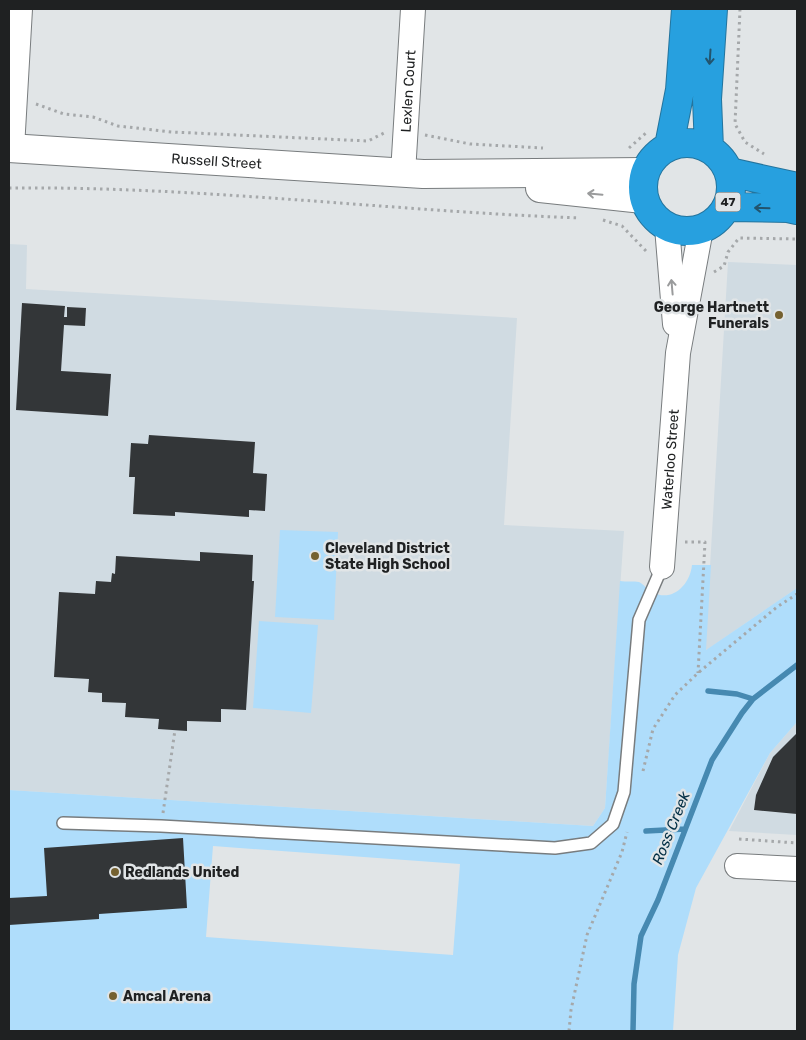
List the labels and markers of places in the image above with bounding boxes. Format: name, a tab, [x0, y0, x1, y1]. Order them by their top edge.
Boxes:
place label: George Hartnett Funerals	[654, 299, 769, 332]
marker: George Hartnett Funerals	[773, 309, 785, 321]
place label: Cleveland District State High School	[325, 540, 450, 573]
marker: Cleveland District State High School	[309, 550, 321, 562]
place label: Redlands United	[125, 864, 240, 881]
marker: Redlands United	[109, 866, 121, 878]
place label: Amcal Arena	[123, 988, 211, 1005]
marker: Amcal Arena	[107, 990, 119, 1002]

